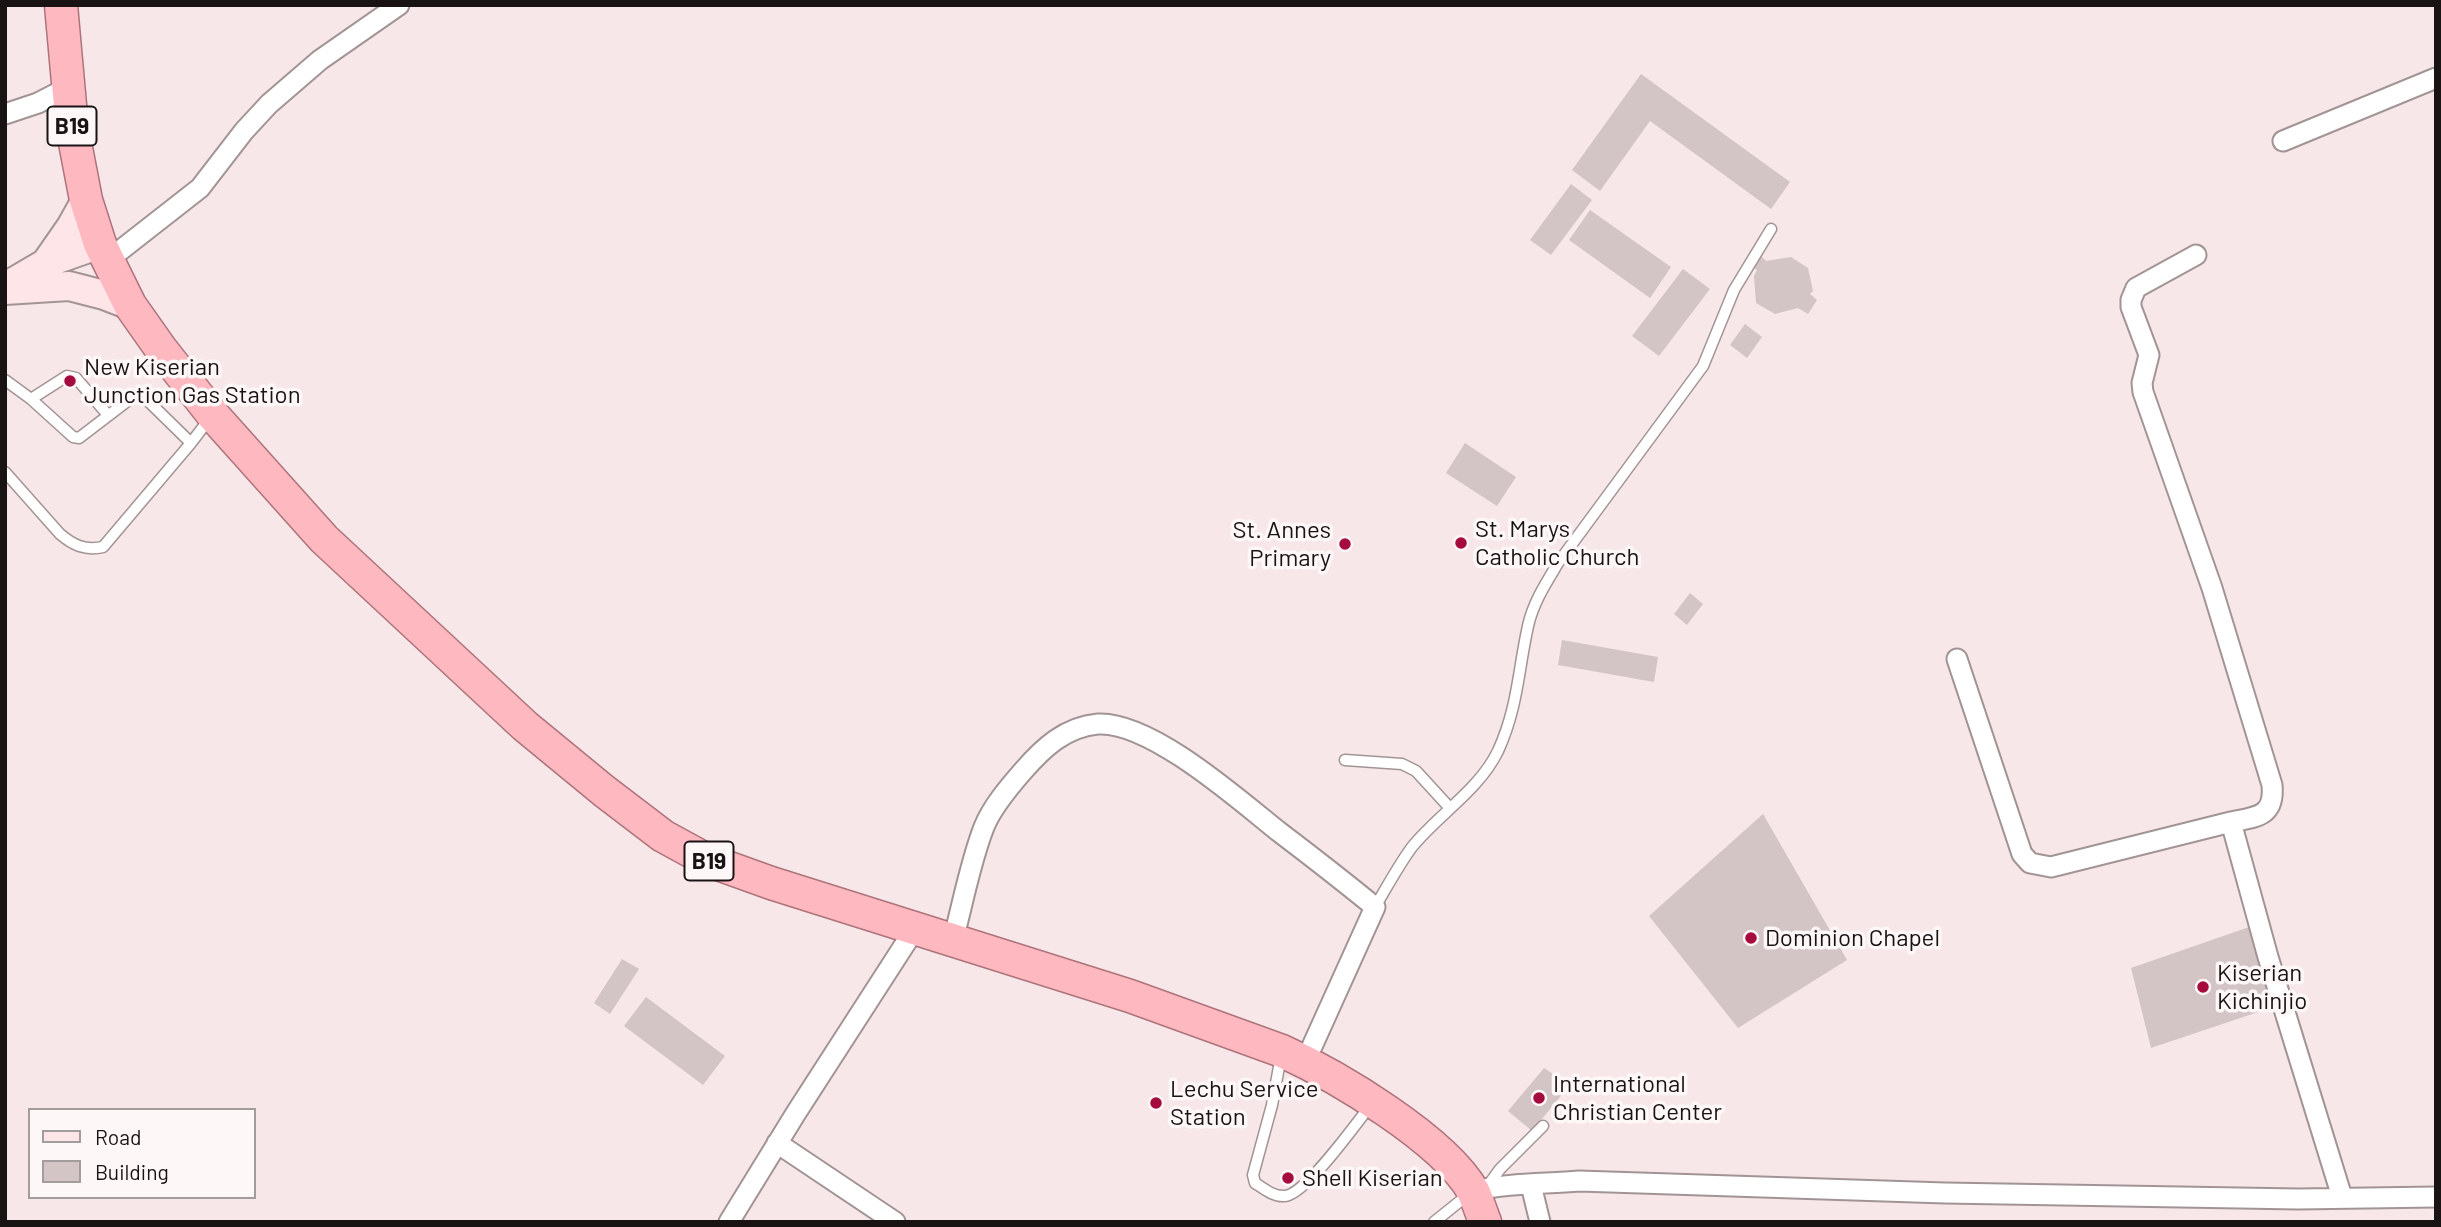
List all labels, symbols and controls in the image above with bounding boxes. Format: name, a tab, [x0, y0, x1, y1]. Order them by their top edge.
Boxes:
road number: B19	[48, 106, 96, 146]
place label: New Kiserian Junction Gas Station	[84, 353, 301, 409]
marker: New Kiserian Junction Gas Station	[62, 373, 78, 389]
place label: St. Marys Catholic Church	[1475, 515, 1639, 571]
place label: St. Annes Primary	[1232, 516, 1331, 572]
marker: St. Marys Catholic Church	[1453, 535, 1469, 551]
marker: St. Annes Primary	[1337, 536, 1353, 552]
road number: B19	[684, 842, 734, 880]
place label: Dominion Chapel	[1765, 924, 1940, 952]
marker: Dominion Chapel	[1743, 930, 1759, 946]
place label: Kiserian Kichinjio	[2217, 959, 2307, 1015]
marker: Kiserian Kichinjio	[2195, 979, 2211, 995]
place label: International Christian Center	[1553, 1070, 1722, 1126]
place label: Lechu Service Station	[1170, 1075, 1318, 1131]
marker: International Christian Center	[1531, 1090, 1547, 1106]
marker: Lechu Service Station	[1148, 1095, 1164, 1111]
legend	[28, 1108, 256, 1199]
text: Road	[95, 1124, 141, 1149]
text: Building	[95, 1159, 169, 1184]
place label: Shell Kiserian	[1302, 1164, 1443, 1192]
marker: Shell Kiserian	[1280, 1170, 1296, 1186]

